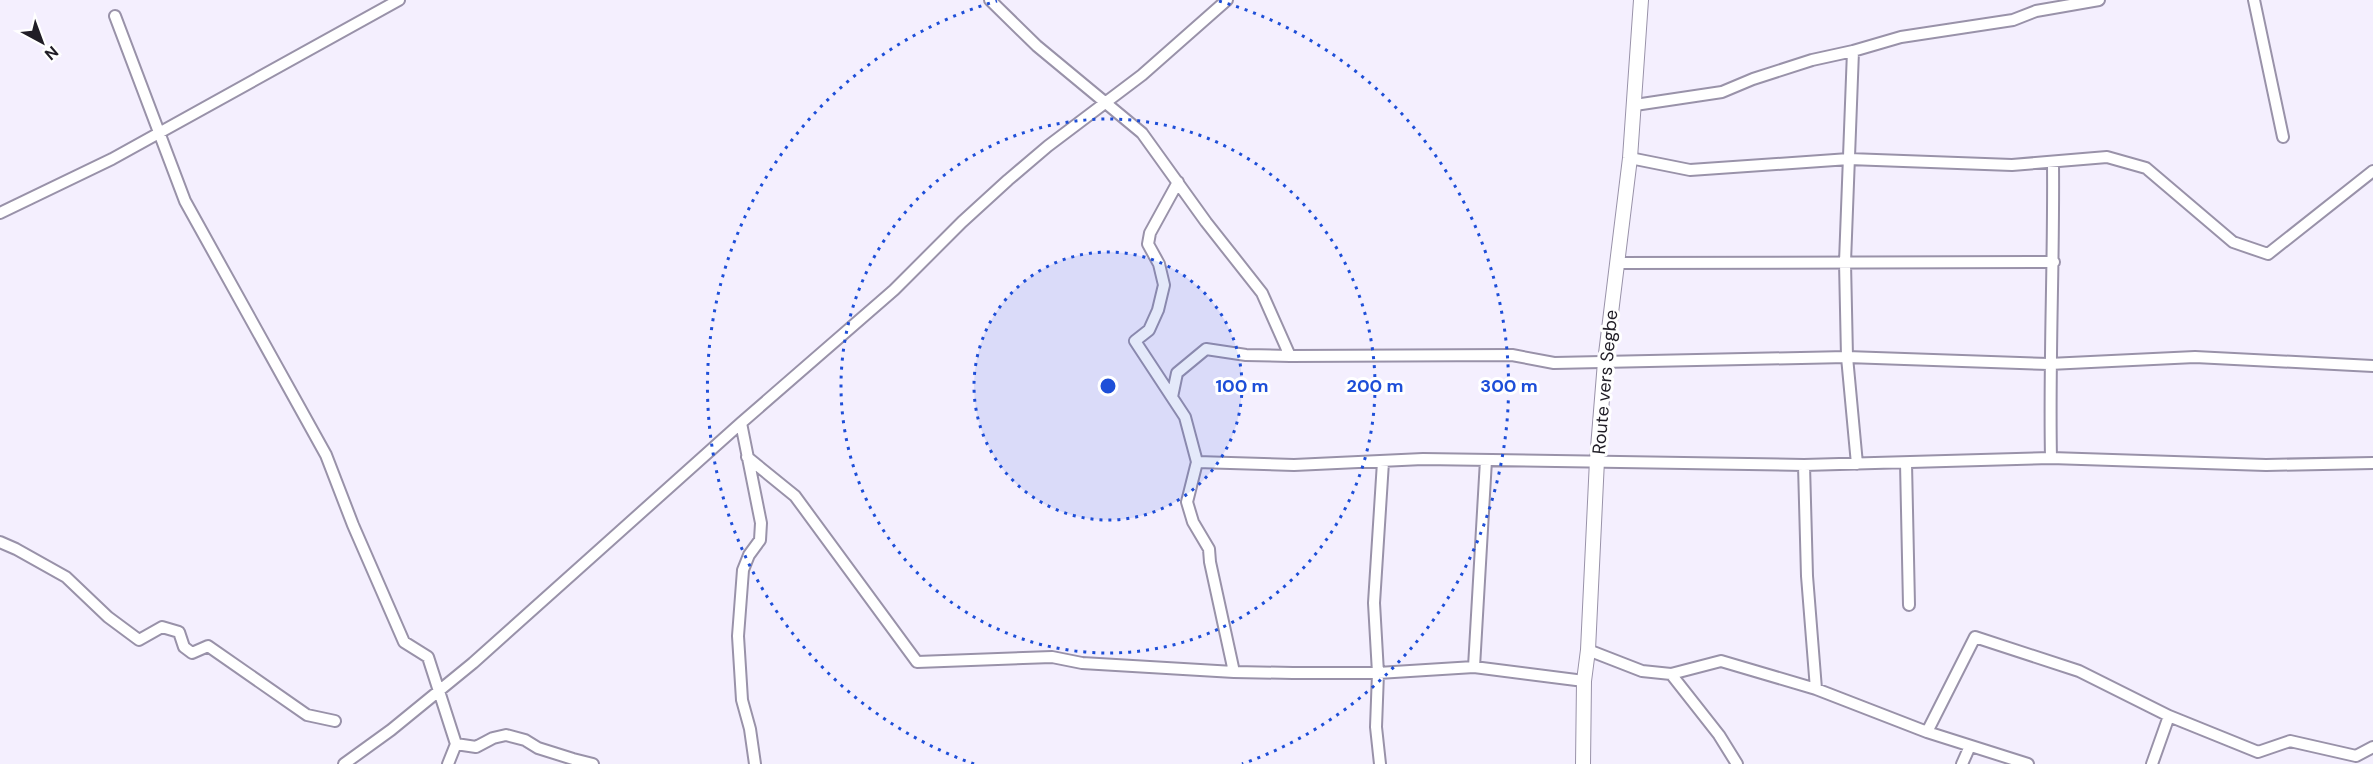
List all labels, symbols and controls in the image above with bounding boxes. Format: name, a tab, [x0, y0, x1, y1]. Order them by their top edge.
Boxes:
north arrow	[12, 12, 72, 72]
text: N	[40, 41, 63, 65]
street label: Route vers Segbe	[1587, 309, 1623, 455]
text: 100 m	[1215, 374, 1269, 398]
text: 200 m	[1347, 374, 1403, 398]
text: 300 m	[1480, 374, 1538, 398]
centre of rings	[1098, 376, 1118, 396]

